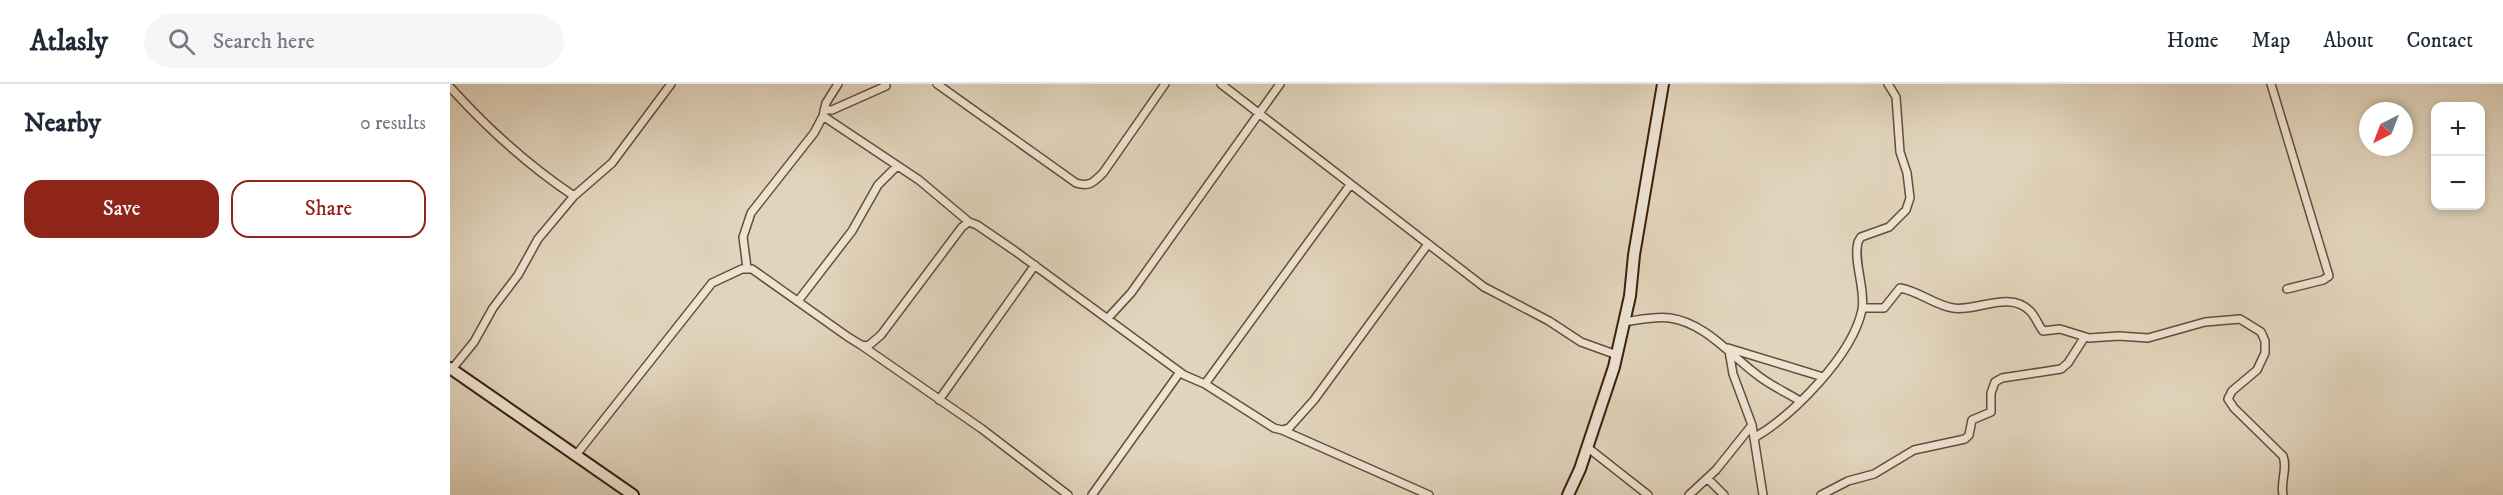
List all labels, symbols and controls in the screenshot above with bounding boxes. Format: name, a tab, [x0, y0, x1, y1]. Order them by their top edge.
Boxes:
search box	[144, 14, 564, 68]
text: Atlasly	[30, 24, 108, 59]
icon: search	[165, 25, 198, 58]
text: Search here	[213, 28, 315, 55]
text: Home	[2167, 28, 2219, 54]
text: Map	[2252, 28, 2290, 54]
text: About	[2323, 28, 2374, 54]
text: Contact	[2407, 28, 2473, 54]
north arrow	[2359, 102, 2413, 156]
map controls	[2431, 102, 2485, 210]
button: +	[2431, 102, 2485, 156]
text: Nearby	[24, 107, 101, 140]
text: 0 results	[360, 111, 426, 136]
button: −	[2431, 156, 2485, 210]
button: Save	[24, 180, 219, 238]
button: Share	[231, 180, 426, 238]

